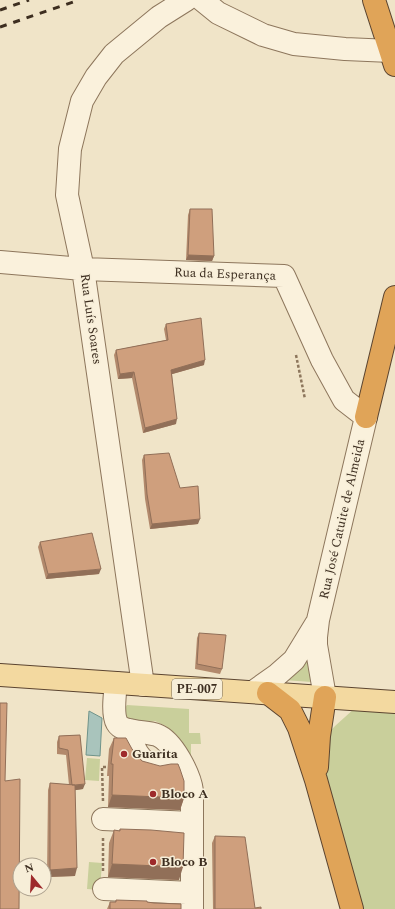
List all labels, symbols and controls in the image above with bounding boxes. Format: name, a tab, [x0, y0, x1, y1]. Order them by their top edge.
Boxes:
street label: Rua da Esperança	[174, 262, 277, 286]
street label: Rua Luís Soares	[75, 272, 107, 366]
street label: Rua José Catuite de Almeida	[314, 436, 370, 601]
road number: PE-007	[172, 679, 222, 699]
place label: Guarita	[132, 744, 178, 764]
marker: Guarita	[119, 749, 129, 759]
place label: Bloco A	[161, 784, 208, 804]
marker: Bloco A	[148, 789, 158, 799]
place label: Bloco B	[161, 852, 207, 872]
north arrow	[12, 857, 52, 897]
marker: Bloco B	[148, 857, 158, 867]
text: N	[22, 858, 36, 877]

